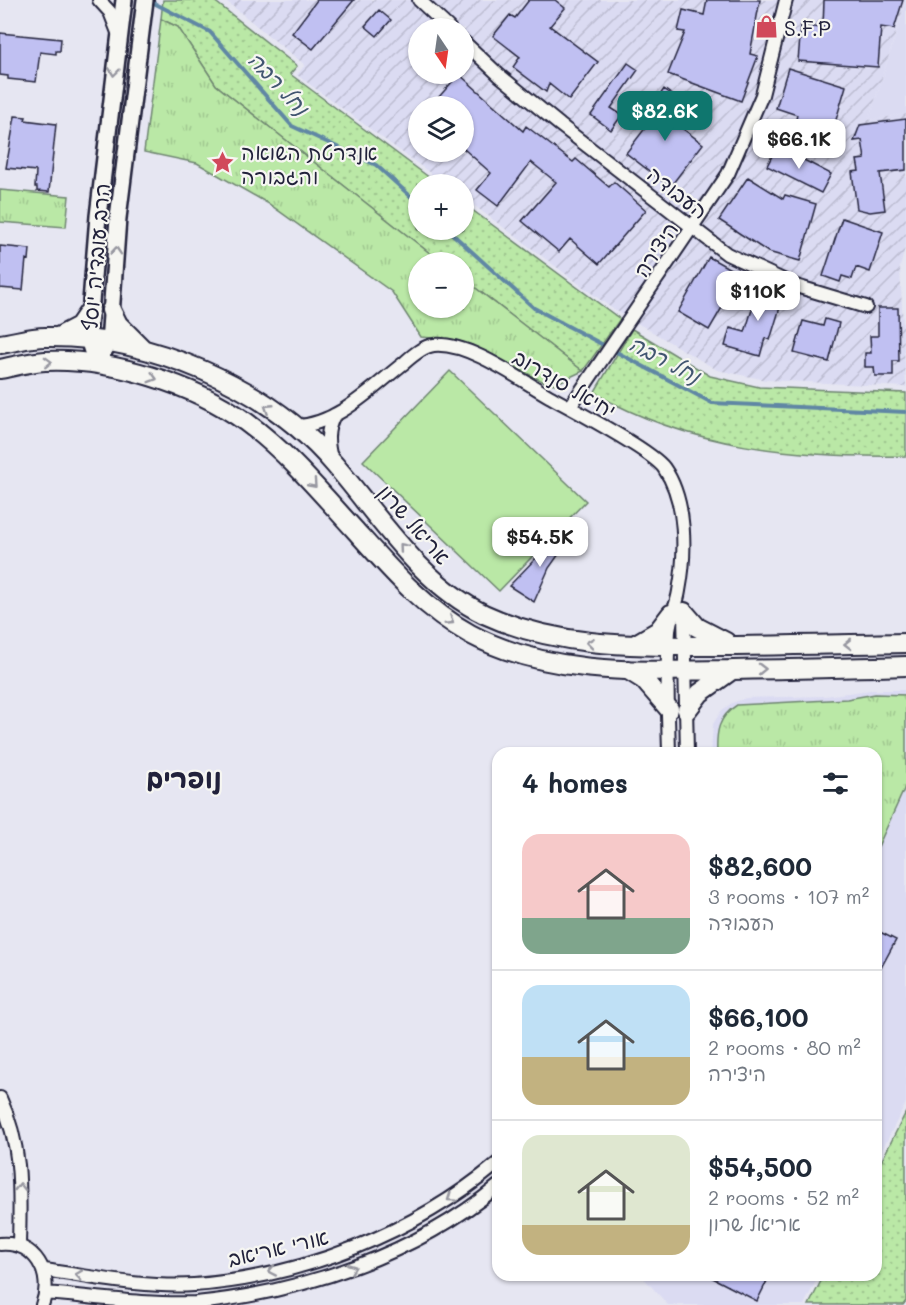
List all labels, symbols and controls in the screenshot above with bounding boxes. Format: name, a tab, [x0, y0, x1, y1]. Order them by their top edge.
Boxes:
shop icon: S.F.P	[753, 14, 779, 40]
place label: S.F.P	[784, 14, 831, 41]
north arrow	[408, 18, 474, 84]
map controls	[408, 18, 474, 318]
water label: נחל רבה	[242, 45, 317, 122]
one-way arrow	[109, 67, 121, 76]
pin: $82.6K	[616, 91, 714, 142]
button: layers	[408, 96, 474, 162]
text: $82.6K	[631, 97, 699, 123]
pin: $66.1K	[750, 119, 848, 170]
text: $66.1K	[767, 125, 831, 151]
place label: אנדרטת השואה והגבורה	[241, 138, 377, 189]
place icon: אנדרטת השואה והגבורה	[210, 150, 236, 176]
street label: העבודה	[642, 160, 714, 224]
button: +	[408, 174, 474, 240]
street label: הרב עובדיה יוסף	[75, 182, 115, 332]
street label: היצירה	[627, 216, 683, 282]
one-way arrow	[109, 247, 122, 256]
button: −	[408, 252, 474, 318]
pin: $110K	[716, 271, 800, 322]
text: $110K	[730, 277, 786, 303]
water label: נחל רבה	[624, 328, 707, 391]
street label: יחיאל סנדרוב	[509, 343, 621, 423]
one-way arrow	[43, 356, 52, 368]
one-way arrow	[147, 371, 158, 383]
one-way arrow	[264, 404, 275, 415]
one-way arrow	[306, 477, 317, 488]
street label: אריאל שרון	[372, 478, 457, 570]
pin: $54.5K	[491, 517, 589, 568]
text: $54.5K	[506, 523, 574, 549]
one-way arrow	[399, 543, 410, 554]
one-way arrow	[444, 614, 454, 626]
one-way arrow	[585, 637, 594, 650]
one-way arrow	[843, 638, 852, 650]
one-way arrow	[757, 663, 766, 675]
district label: נופרים	[146, 760, 222, 795]
text: 4 homes	[522, 766, 628, 800]
icon: filters	[819, 767, 852, 800]
text: $82,600	[708, 849, 812, 883]
icon: home	[570, 858, 642, 930]
text: 3 rooms · 107 m²	[708, 883, 869, 909]
text: העבודה	[708, 909, 774, 935]
text: $66,100	[708, 1000, 808, 1034]
icon: home	[570, 1009, 642, 1081]
text: 2 rooms · 80 m²	[708, 1034, 861, 1060]
text: היצירה	[708, 1060, 766, 1086]
text: $54,500	[708, 1150, 812, 1184]
icon: home	[570, 1159, 642, 1231]
one-way arrow	[14, 1183, 26, 1192]
text: 2 rooms · 52 m²	[708, 1184, 859, 1210]
one-way arrow	[447, 1191, 458, 1202]
text: אריאל שרון	[708, 1210, 801, 1236]
street label: אורי אריאב	[225, 1222, 331, 1272]
one-way arrow	[346, 1262, 357, 1275]
one-way arrow	[267, 1264, 277, 1277]
one-way arrow	[74, 1269, 83, 1281]

